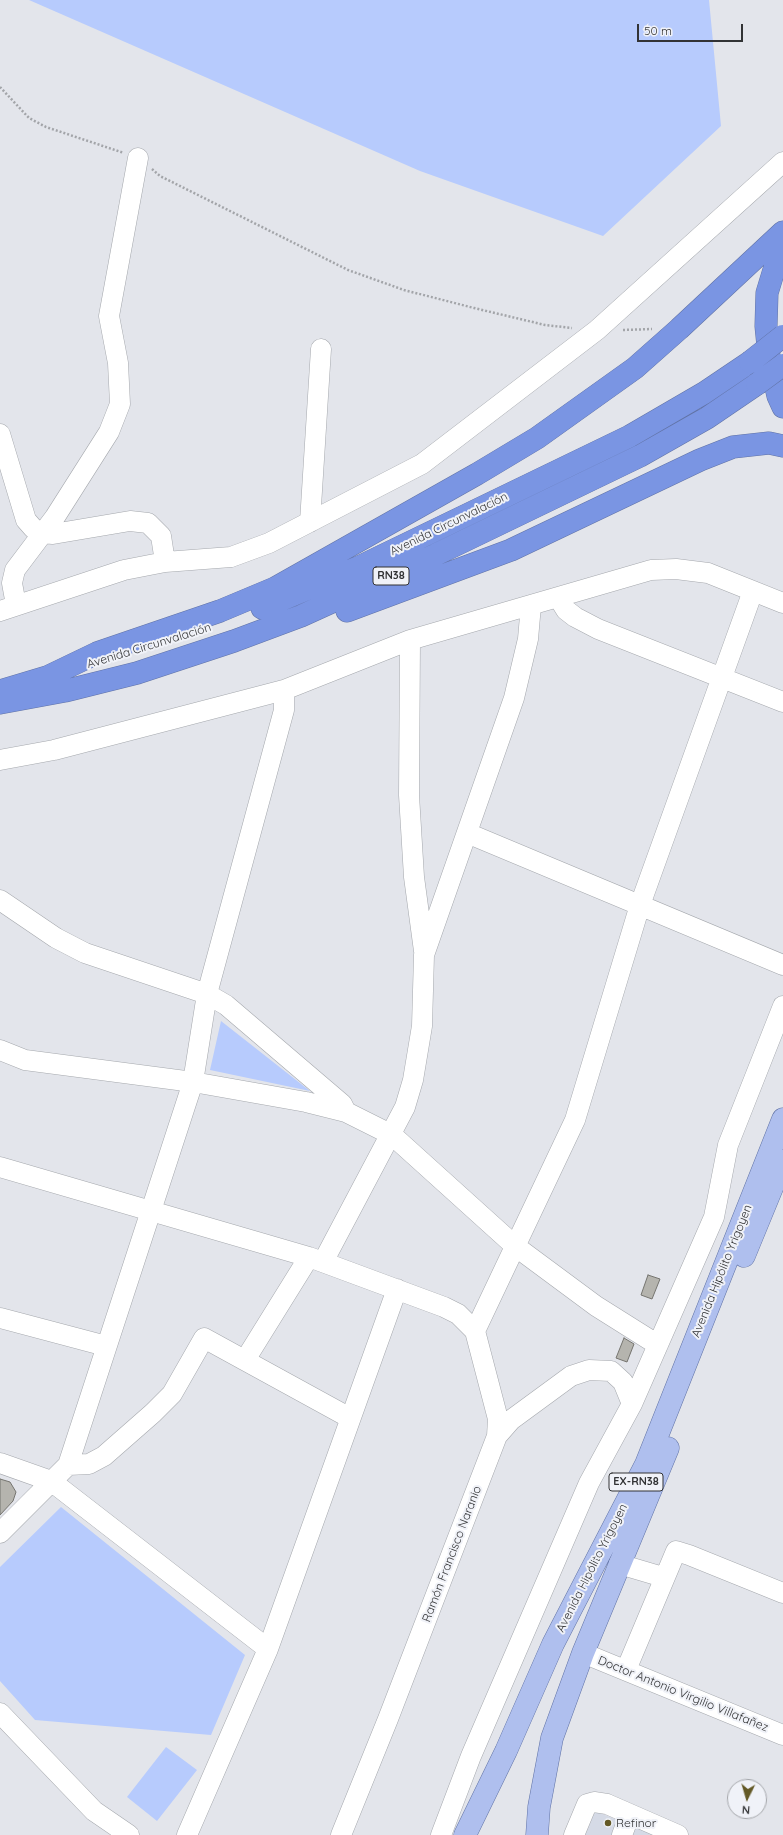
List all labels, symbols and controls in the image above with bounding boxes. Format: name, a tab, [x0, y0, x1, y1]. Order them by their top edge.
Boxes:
scale bar	[639, 16, 745, 42]
text: 50 m	[644, 23, 672, 38]
street label: Avenida Circunvalación	[388, 489, 510, 559]
road number: RN38	[373, 567, 409, 585]
street label: Avenida Circunvalación	[85, 620, 213, 672]
street label: Avenida Hipólito Yrigoyen	[689, 1202, 755, 1340]
road number: EX-RN38	[609, 1473, 663, 1491]
street label: Ramón Francisco Naranio	[419, 1484, 485, 1624]
street label: Avenida Hipólito Yrigoyen	[553, 1501, 631, 1635]
street label: Doctor Antonio Virgilio Villafañez	[596, 1653, 770, 1735]
north arrow	[727, 1779, 767, 1819]
text: N	[741, 1803, 751, 1817]
place label: Refinor	[616, 1816, 656, 1830]
marker: Refinor	[603, 1818, 613, 1828]

